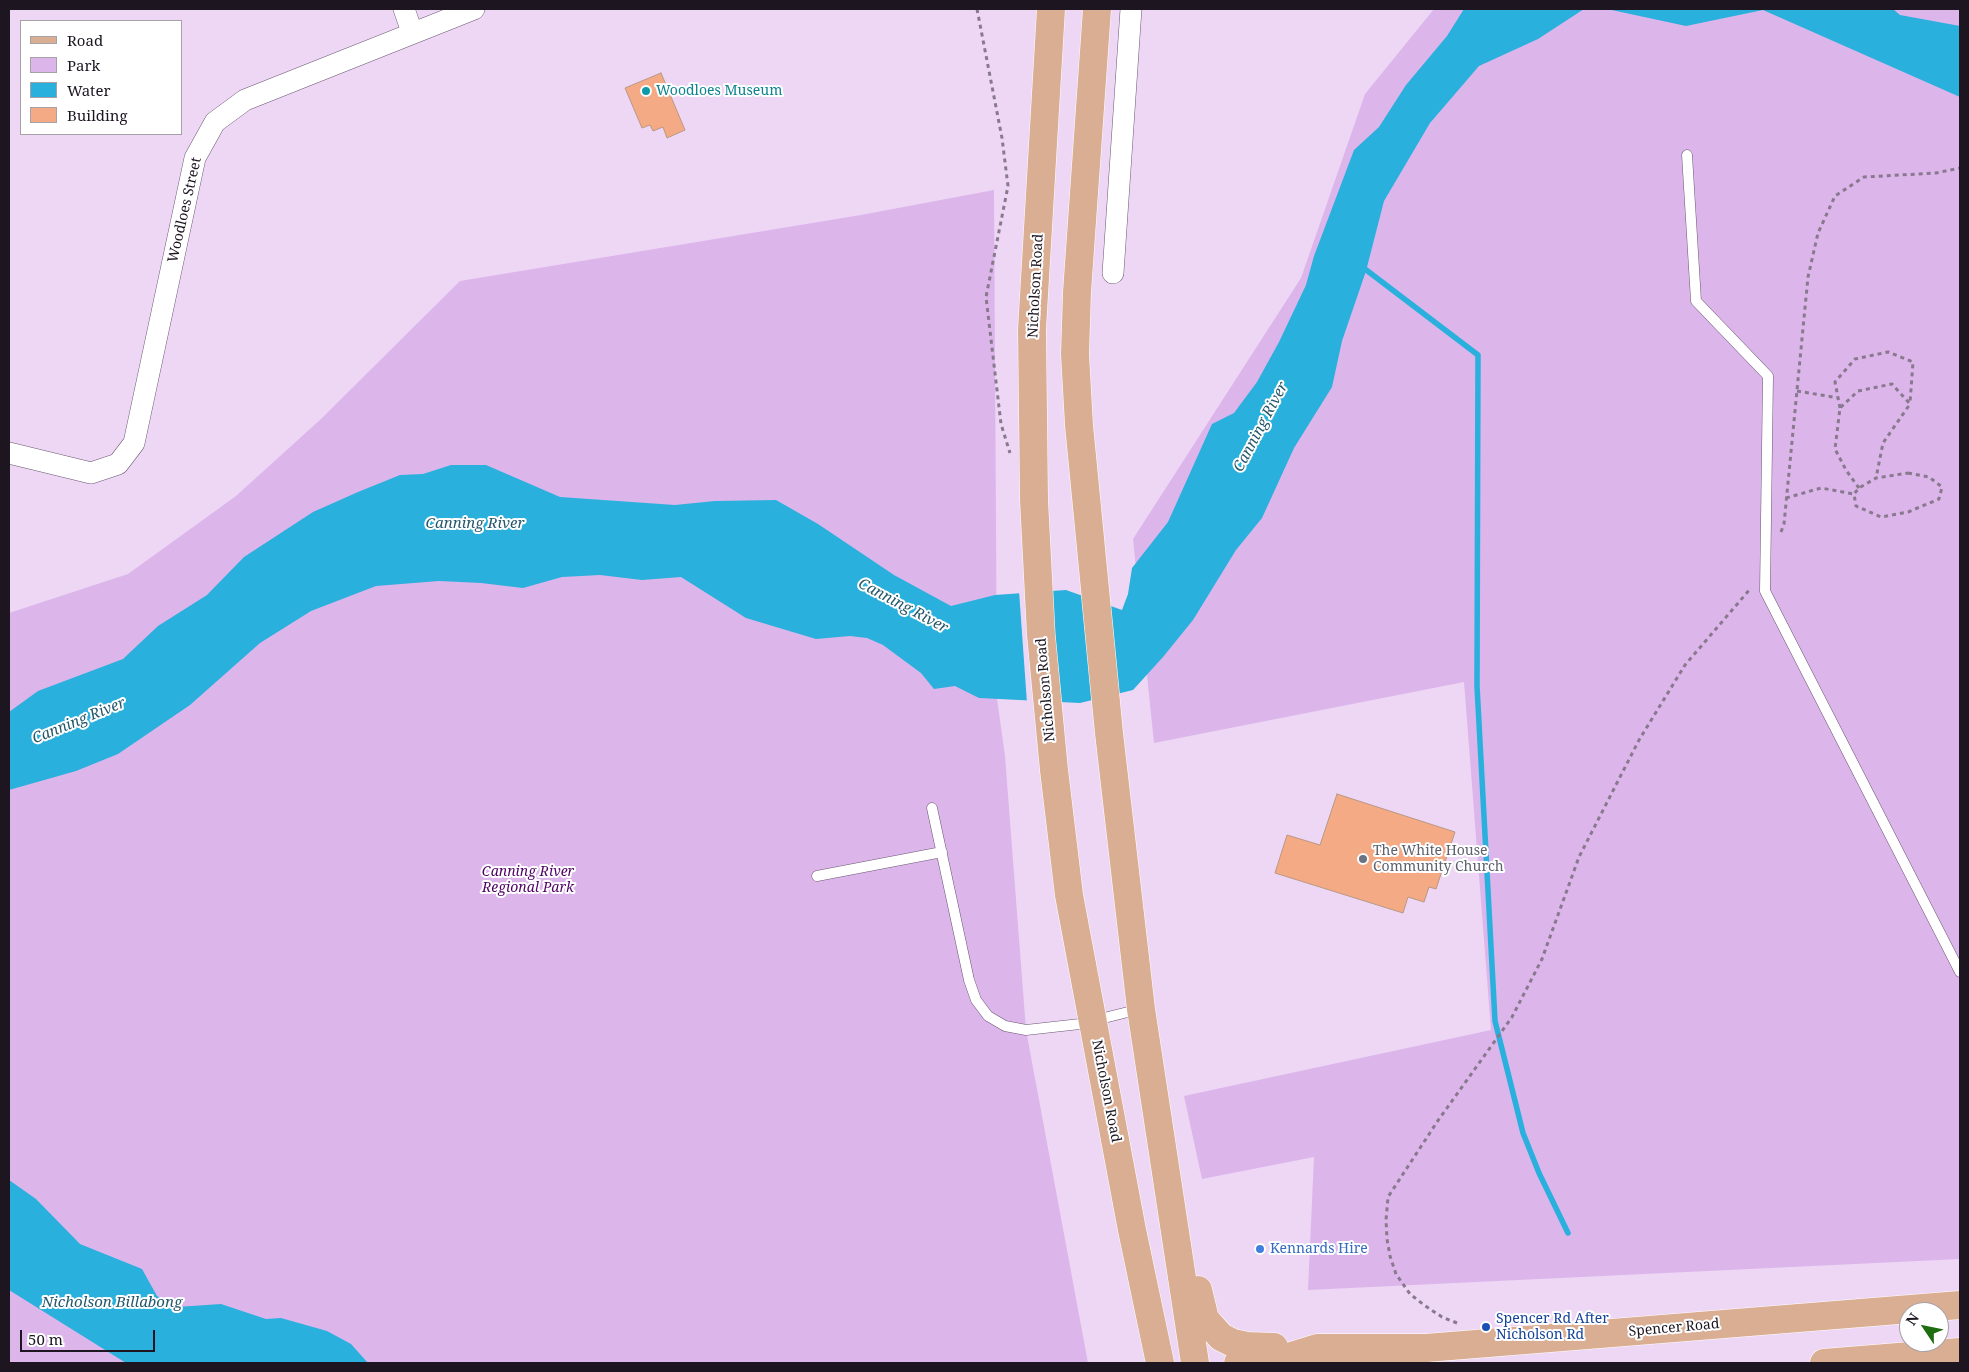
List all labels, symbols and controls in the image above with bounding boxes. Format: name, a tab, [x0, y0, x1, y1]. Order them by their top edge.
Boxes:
legend	[20, 20, 182, 135]
text: Road	[67, 30, 103, 50]
text: Park	[67, 55, 100, 75]
text: Water	[67, 80, 110, 100]
place label: Woodloes Museum	[656, 83, 782, 99]
marker: Woodloes Museum	[640, 85, 652, 97]
text: Building	[67, 105, 128, 125]
street label: Woodloes Street	[165, 156, 205, 264]
street label: Nicholson Road	[1025, 234, 1047, 338]
water label: Canning River	[1230, 379, 1292, 475]
water label: Canning River	[426, 515, 524, 533]
water label: Canning River	[855, 575, 951, 637]
street label: Nicholson Road	[1033, 637, 1059, 743]
water label: Canning River	[30, 694, 128, 748]
place label: The White House Community Church	[1373, 843, 1504, 876]
marker: The White House Community Church	[1357, 853, 1369, 865]
park label: Canning River Regional Park	[482, 864, 574, 896]
street label: Nicholson Road	[1088, 1038, 1124, 1144]
place label: Kennards Hire	[1270, 1241, 1368, 1257]
marker: Kennards Hire	[1254, 1243, 1266, 1255]
water label: Nicholson Billabong	[42, 1294, 182, 1312]
north arrow	[1899, 1302, 1949, 1352]
text: N	[1901, 1309, 1923, 1329]
place label: Spencer Rd After Nicholson Rd	[1496, 1311, 1609, 1344]
street label: Spencer Road	[1628, 1316, 1720, 1340]
scale bar	[22, 1320, 158, 1352]
marker: Spencer Rd After Nicholson Rd	[1480, 1321, 1492, 1333]
text: 50 m	[28, 1329, 63, 1349]

